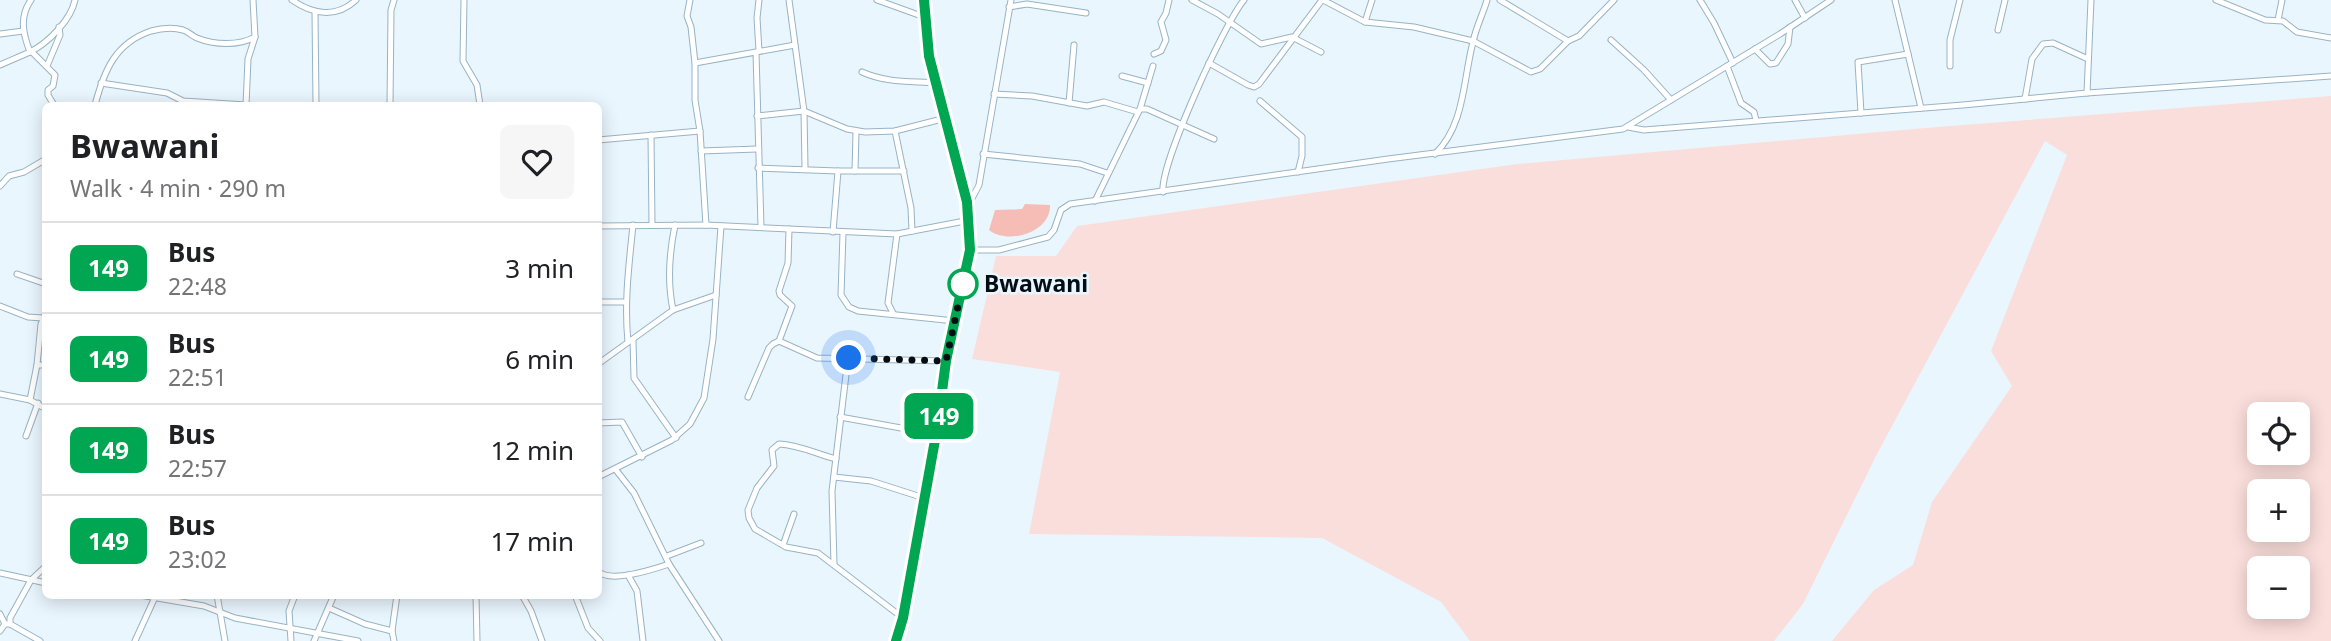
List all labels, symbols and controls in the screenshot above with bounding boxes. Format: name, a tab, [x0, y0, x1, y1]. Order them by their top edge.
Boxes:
text: Bwawani	[70, 123, 219, 168]
button: heart	[500, 125, 574, 199]
text: Walk · 4 min · 290 m	[70, 172, 286, 204]
text: Bus	[168, 234, 215, 270]
text: 3 min	[505, 250, 574, 286]
text: 149	[88, 251, 129, 284]
place label: Bwawani	[984, 267, 1088, 299]
marker: Bwawani	[948, 269, 978, 299]
text: 22:48	[168, 270, 227, 302]
text: Bus	[168, 325, 215, 361]
your location	[831, 340, 866, 375]
text: 6 min	[505, 341, 574, 377]
text: 149	[88, 342, 129, 375]
text: 22:51	[168, 361, 227, 393]
line badge: 149	[899, 393, 979, 439]
text: 149	[918, 399, 960, 432]
map controls	[2247, 402, 2310, 619]
button: locate	[2247, 402, 2310, 465]
text: Bus	[168, 416, 215, 452]
text: 12 min	[490, 432, 574, 468]
text: 149	[88, 433, 129, 466]
text: 22:57	[168, 452, 227, 484]
button: +	[2247, 479, 2310, 542]
text: Bus	[168, 507, 215, 543]
text: 17 min	[490, 523, 574, 559]
text: 149	[88, 524, 129, 557]
text: 23:02	[168, 543, 227, 575]
button: −	[2247, 556, 2310, 619]

